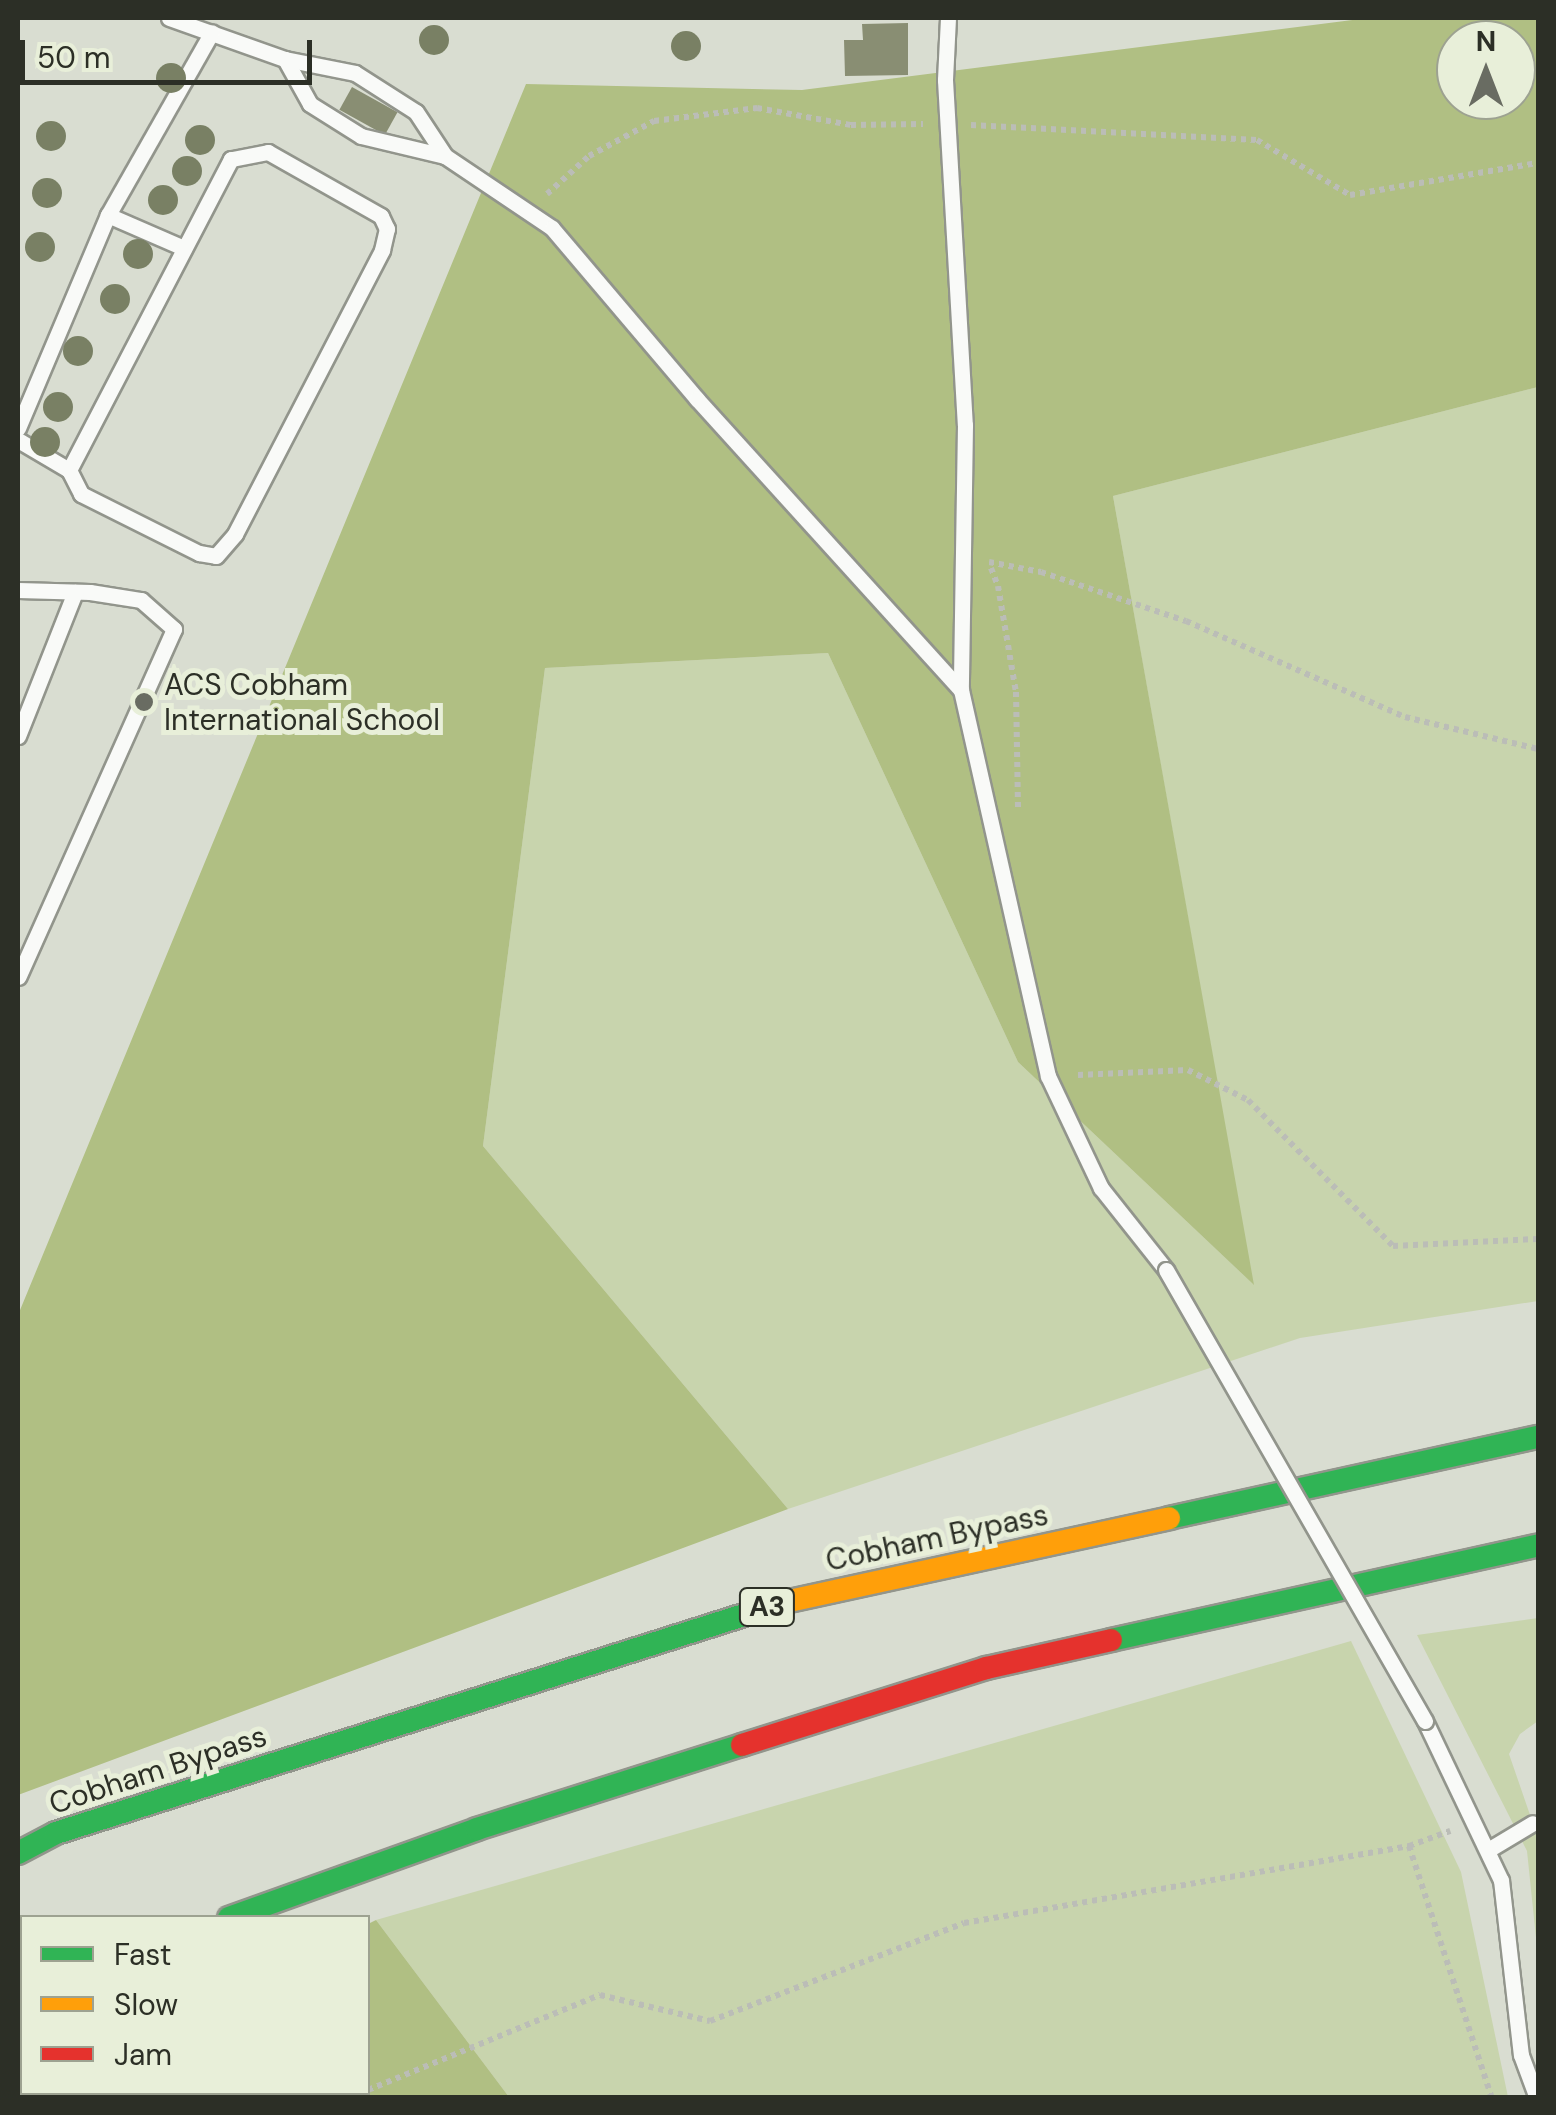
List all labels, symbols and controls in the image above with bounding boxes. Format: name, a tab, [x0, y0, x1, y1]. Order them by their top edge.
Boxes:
scale bar	[25, 20, 318, 82]
north arrow	[1436, 20, 1536, 120]
text: N	[1476, 23, 1496, 60]
text: 50 m	[37, 38, 111, 77]
place label: ACS Cobham International School	[164, 667, 440, 738]
marker: ACS Cobham International School	[133, 691, 155, 713]
street label: Cobham Bypass	[823, 1497, 1051, 1579]
road number: A3	[737, 1584, 797, 1630]
street label: Cobham Bypass	[45, 1718, 271, 1822]
legend	[20, 1915, 370, 2095]
text: Fast	[114, 1935, 172, 1974]
text: Slow	[114, 1985, 178, 2024]
text: Jam	[114, 2035, 172, 2074]

